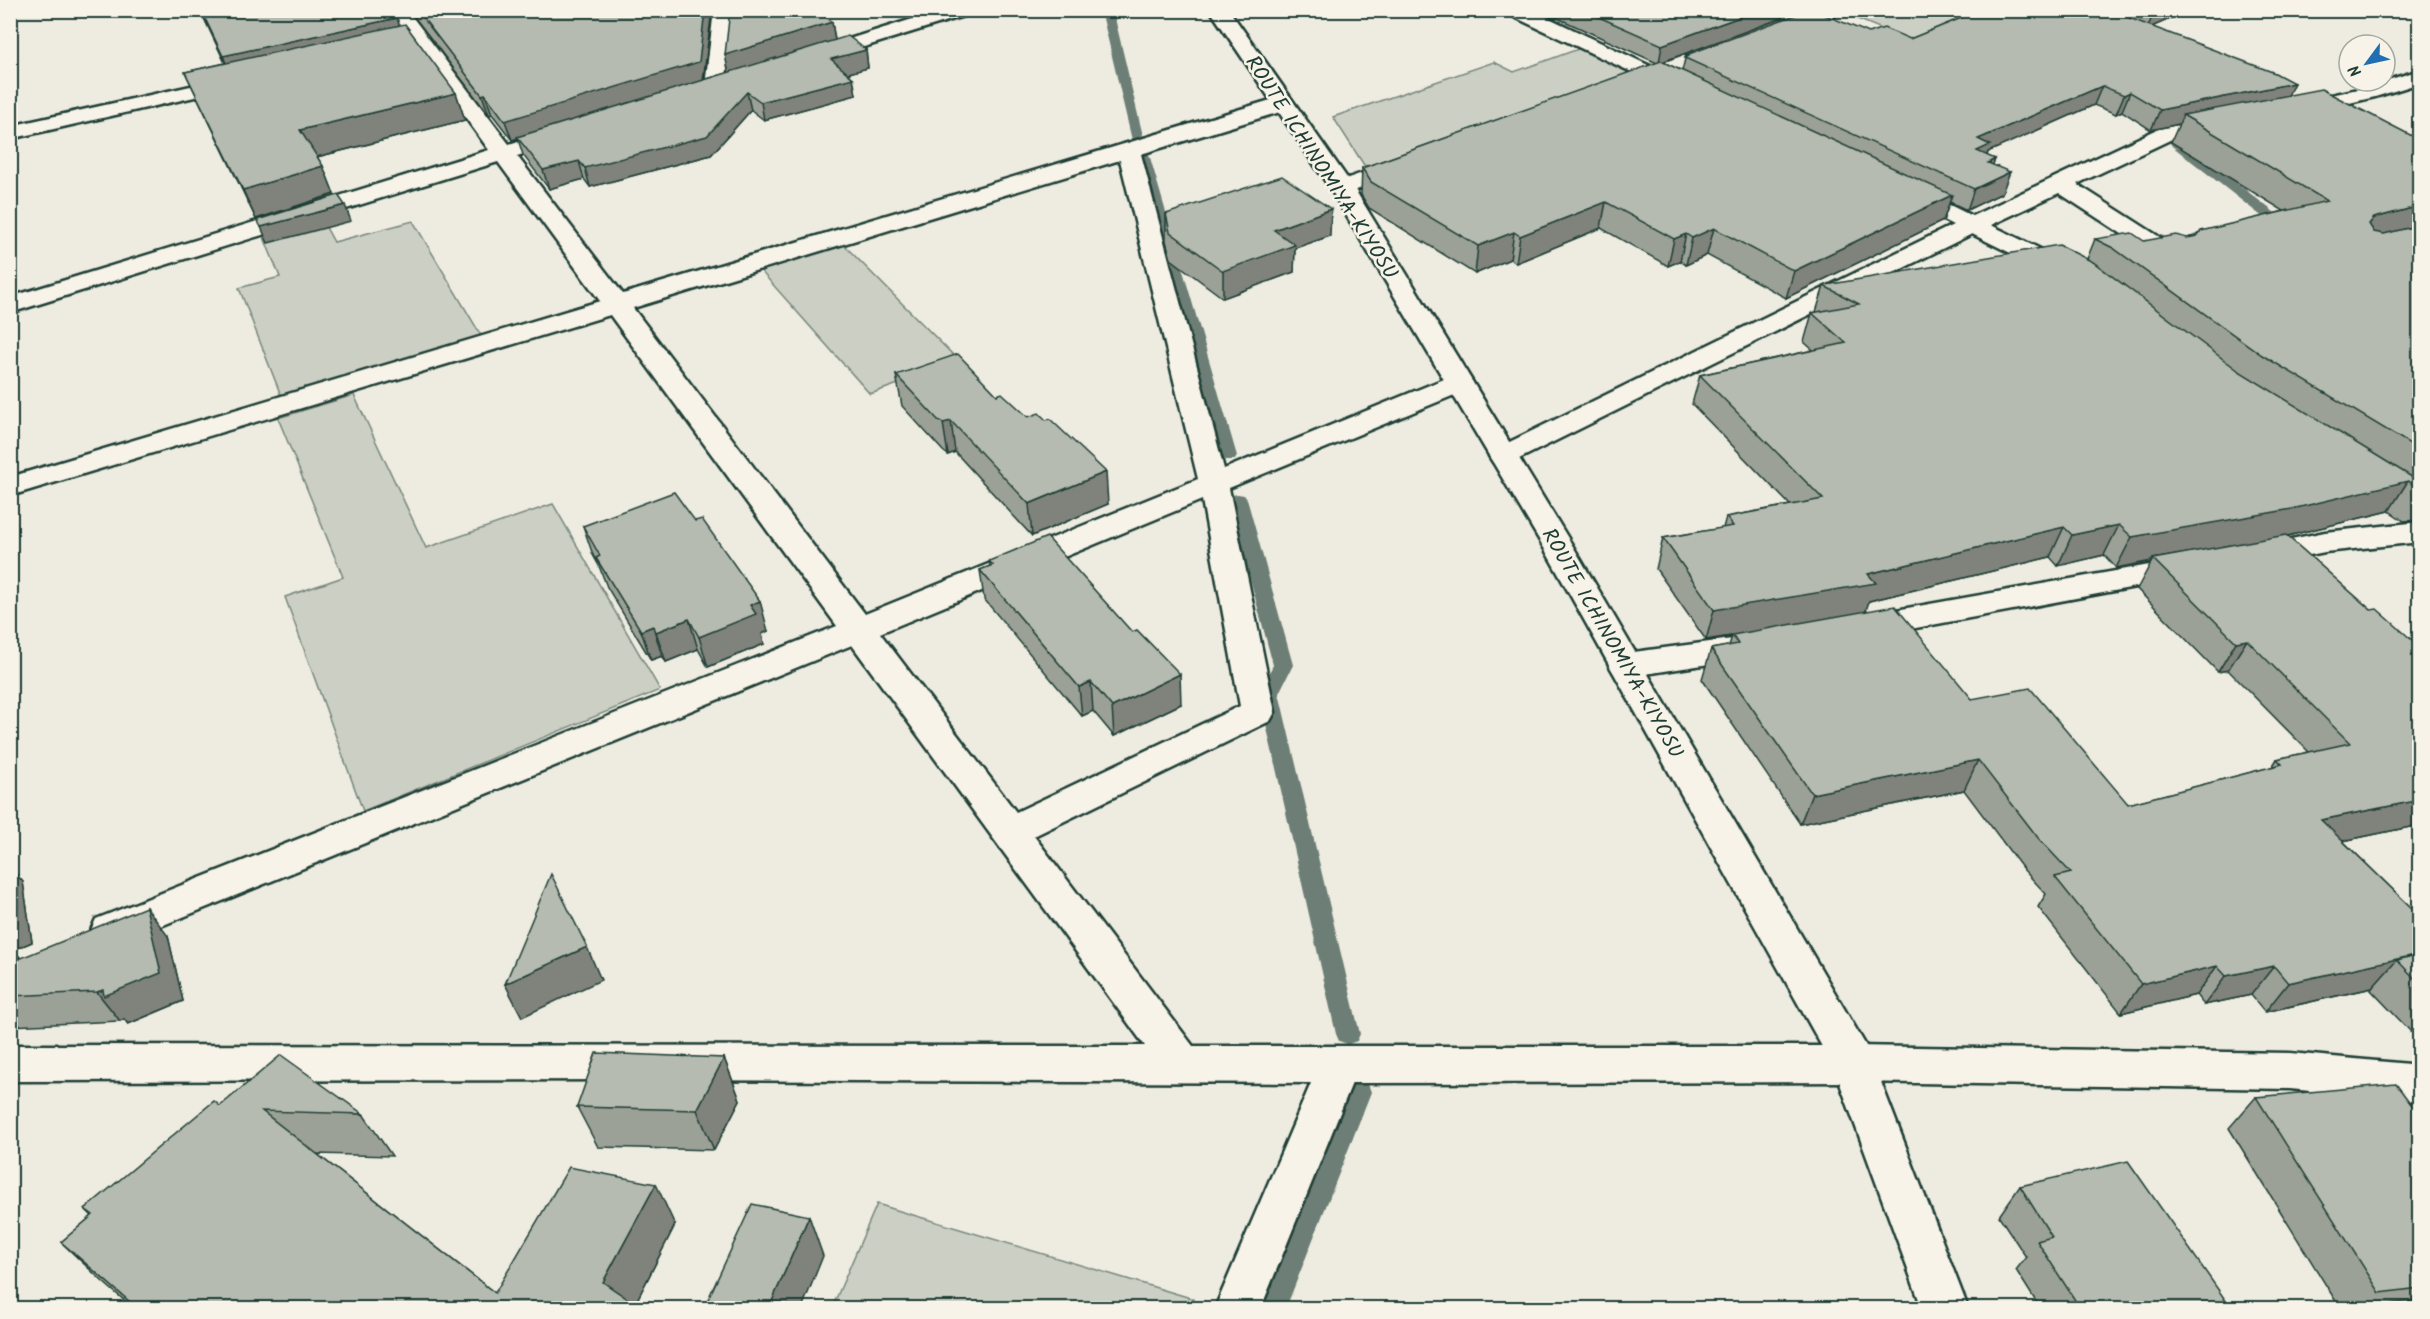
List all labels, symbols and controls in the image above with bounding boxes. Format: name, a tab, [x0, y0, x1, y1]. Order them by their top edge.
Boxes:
north arrow	[2337, 33, 2397, 93]
street label: ROUTE ICHINOMIYA-KIYOSU	[1236, 49, 1406, 286]
text: N	[2342, 59, 2369, 81]
street label: ROUTE ICHINOMIYA-KIYOSU	[1532, 522, 1691, 765]

